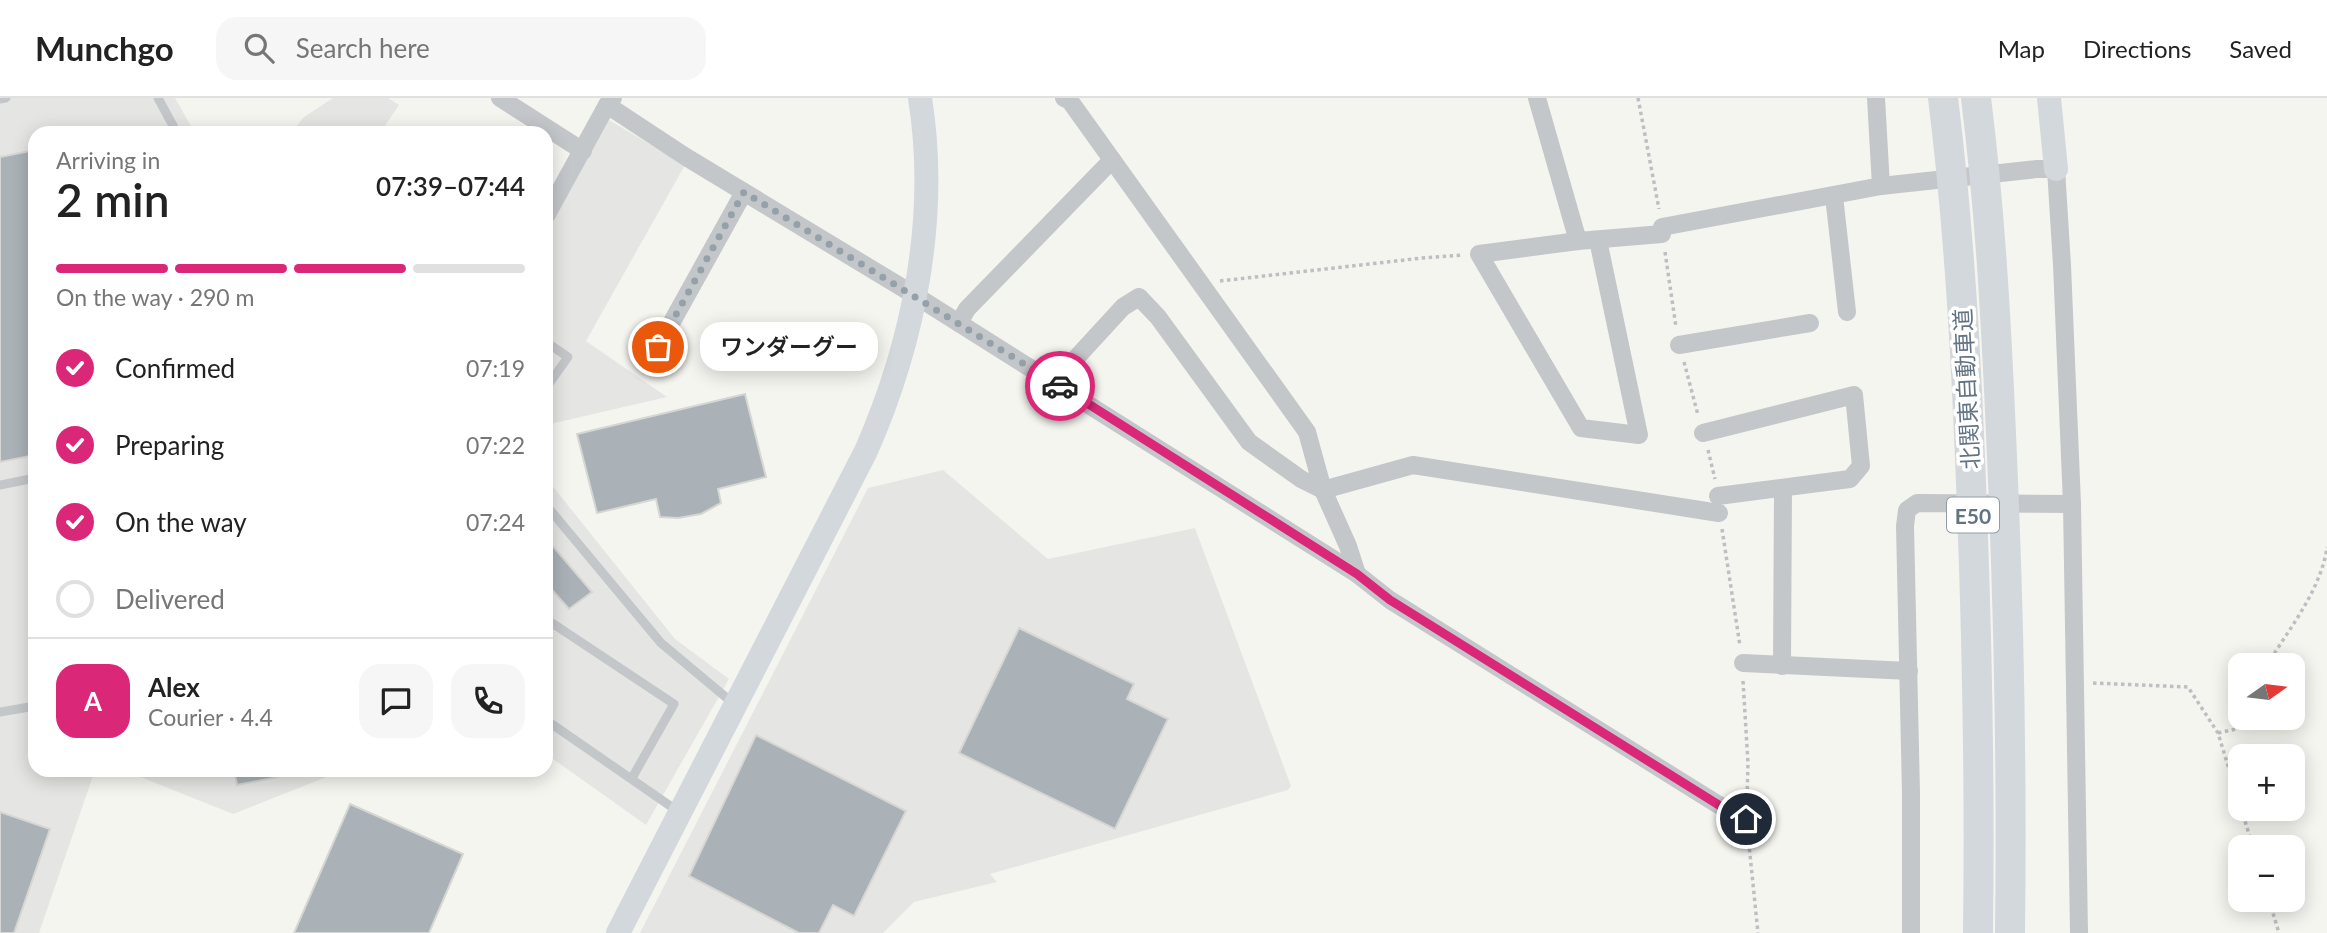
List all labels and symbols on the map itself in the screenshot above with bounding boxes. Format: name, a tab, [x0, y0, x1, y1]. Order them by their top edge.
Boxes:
street label: 北関東自動車道	[1948, 308, 1984, 470]
pin	[628, 317, 688, 377]
callout: ワンダーグー	[700, 322, 878, 372]
courier	[1025, 351, 1095, 421]
road number: E50	[1947, 498, 1999, 532]
north arrow	[2228, 653, 2305, 730]
pin	[1716, 789, 1776, 849]

